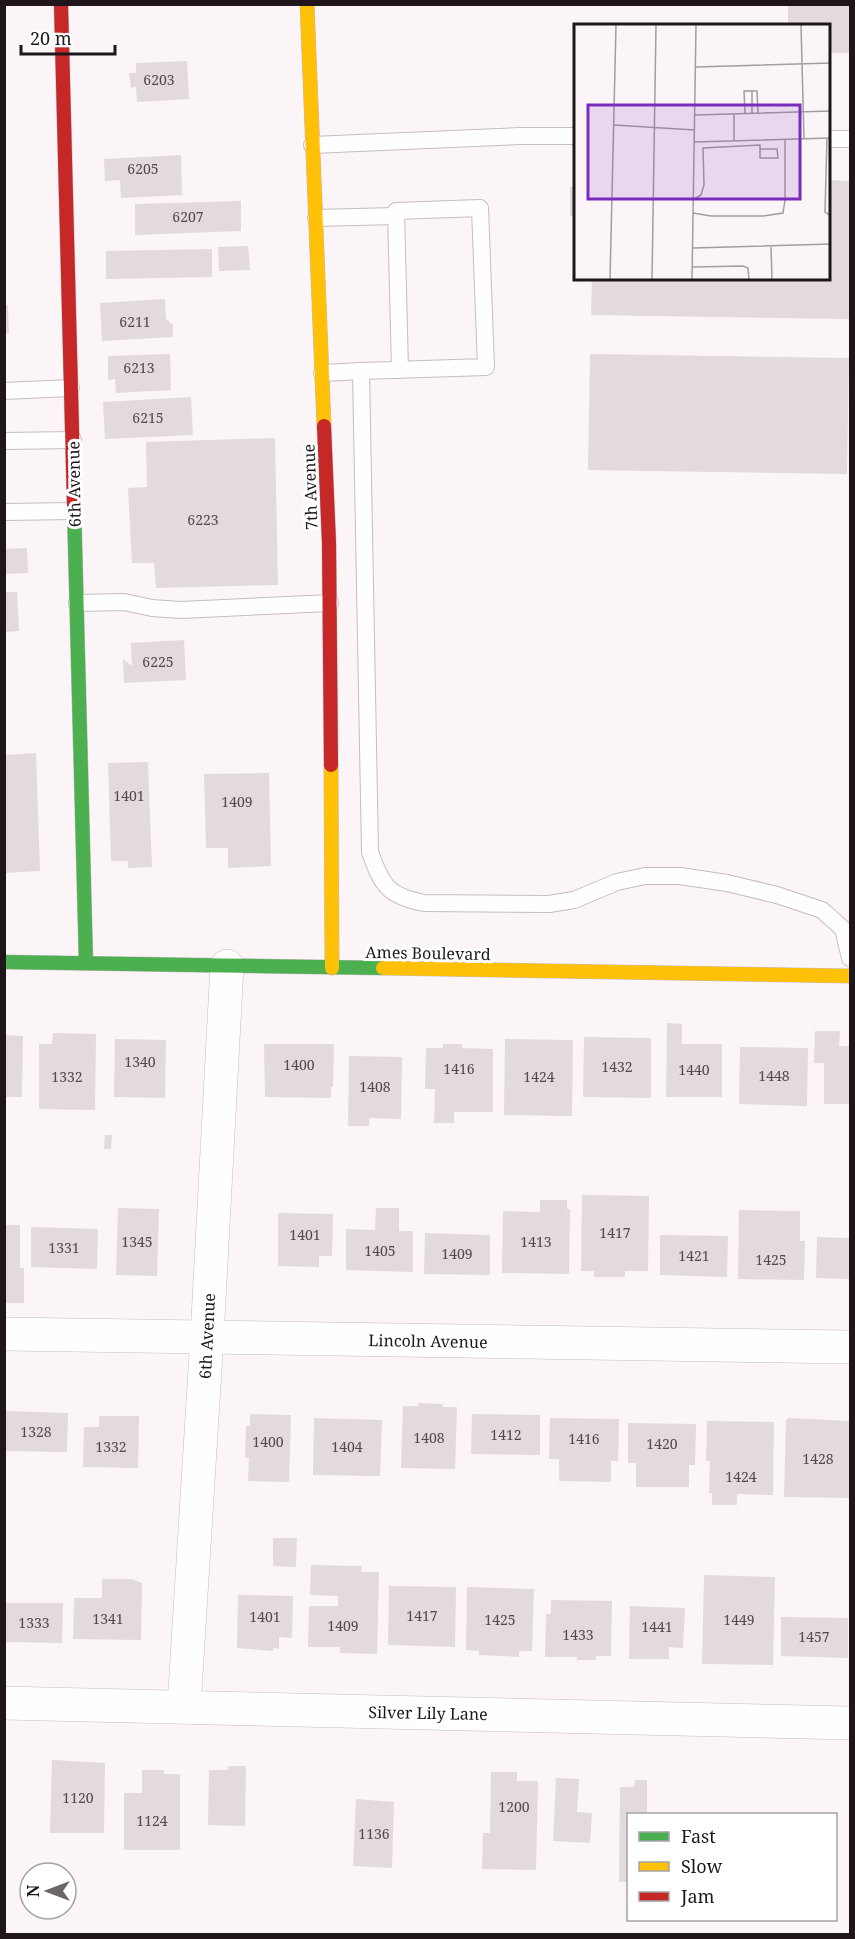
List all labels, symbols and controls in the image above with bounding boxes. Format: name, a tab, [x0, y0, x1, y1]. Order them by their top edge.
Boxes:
scale bar	[21, 18, 116, 56]
inset map	[574, 24, 831, 280]
text: 20 m	[30, 26, 72, 50]
house number: 6203	[143, 70, 175, 89]
house number: 6205	[127, 159, 159, 178]
house number: 6207	[172, 207, 204, 226]
house number: 6211	[119, 312, 151, 331]
house number: 6213	[123, 358, 155, 377]
house number: 6215	[132, 408, 164, 427]
street label: 6th Avenue	[62, 441, 86, 527]
street label: 7th Avenue	[298, 444, 322, 530]
house number: 6223	[187, 510, 219, 529]
house number: 6225	[142, 652, 174, 671]
house number: 1401	[113, 786, 145, 805]
house number: 1409	[221, 792, 253, 811]
street label: Ames Boulevard	[365, 941, 491, 965]
house number: 1340	[124, 1052, 156, 1071]
house number: 1400	[283, 1055, 315, 1074]
house number: 1432	[601, 1057, 633, 1076]
house number: 1416	[443, 1059, 475, 1078]
house number: 1440	[678, 1060, 710, 1079]
house number: 1448	[758, 1066, 790, 1085]
house number: 1332	[51, 1067, 83, 1086]
house number: 1424	[523, 1067, 555, 1086]
house number: 1408	[359, 1077, 391, 1096]
house number: 1417	[599, 1223, 631, 1242]
house number: 1401	[289, 1225, 321, 1244]
house number: 1345	[121, 1232, 153, 1251]
house number: 1413	[520, 1232, 552, 1251]
house number: 1331	[48, 1238, 80, 1257]
house number: 1405	[364, 1241, 396, 1260]
house number: 1409	[441, 1244, 473, 1263]
house number: 1421	[678, 1246, 710, 1265]
house number: 1425	[755, 1250, 787, 1269]
street label: 6th Avenue	[194, 1292, 220, 1380]
street label: Lincoln Avenue	[368, 1329, 488, 1353]
house number: 1328	[20, 1422, 52, 1441]
house number: 1412	[490, 1425, 522, 1444]
house number: 1408	[413, 1428, 445, 1447]
house number: 1416	[568, 1429, 600, 1448]
house number: 1400	[252, 1432, 284, 1451]
house number: 1420	[646, 1434, 678, 1453]
house number: 1332	[95, 1437, 127, 1456]
house number: 1404	[331, 1437, 363, 1456]
house number: 1428	[802, 1449, 834, 1468]
house number: 1424	[725, 1467, 757, 1486]
house number: 1417	[406, 1606, 438, 1625]
house number: 1401	[249, 1607, 281, 1626]
house number: 1341	[92, 1609, 124, 1628]
house number: 1425	[484, 1610, 516, 1629]
house number: 1449	[723, 1610, 755, 1629]
house number: 1333	[18, 1613, 50, 1632]
house number: 1409	[327, 1616, 359, 1635]
house number: 1441	[641, 1617, 673, 1636]
house number: 1433	[562, 1625, 594, 1644]
house number: 1457	[798, 1627, 830, 1646]
street label: Silver Lily Lane	[368, 1701, 488, 1725]
house number: 1120	[62, 1788, 94, 1807]
house number: 1200	[498, 1797, 530, 1816]
house number: 1124	[136, 1811, 168, 1830]
legend	[627, 1813, 837, 1921]
house number: 1136	[358, 1824, 390, 1843]
text: Fast	[681, 1824, 716, 1848]
text: Slow	[681, 1854, 723, 1878]
north arrow	[18, 1861, 78, 1921]
text: N	[22, 1884, 44, 1897]
text: Jam	[680, 1884, 715, 1908]

